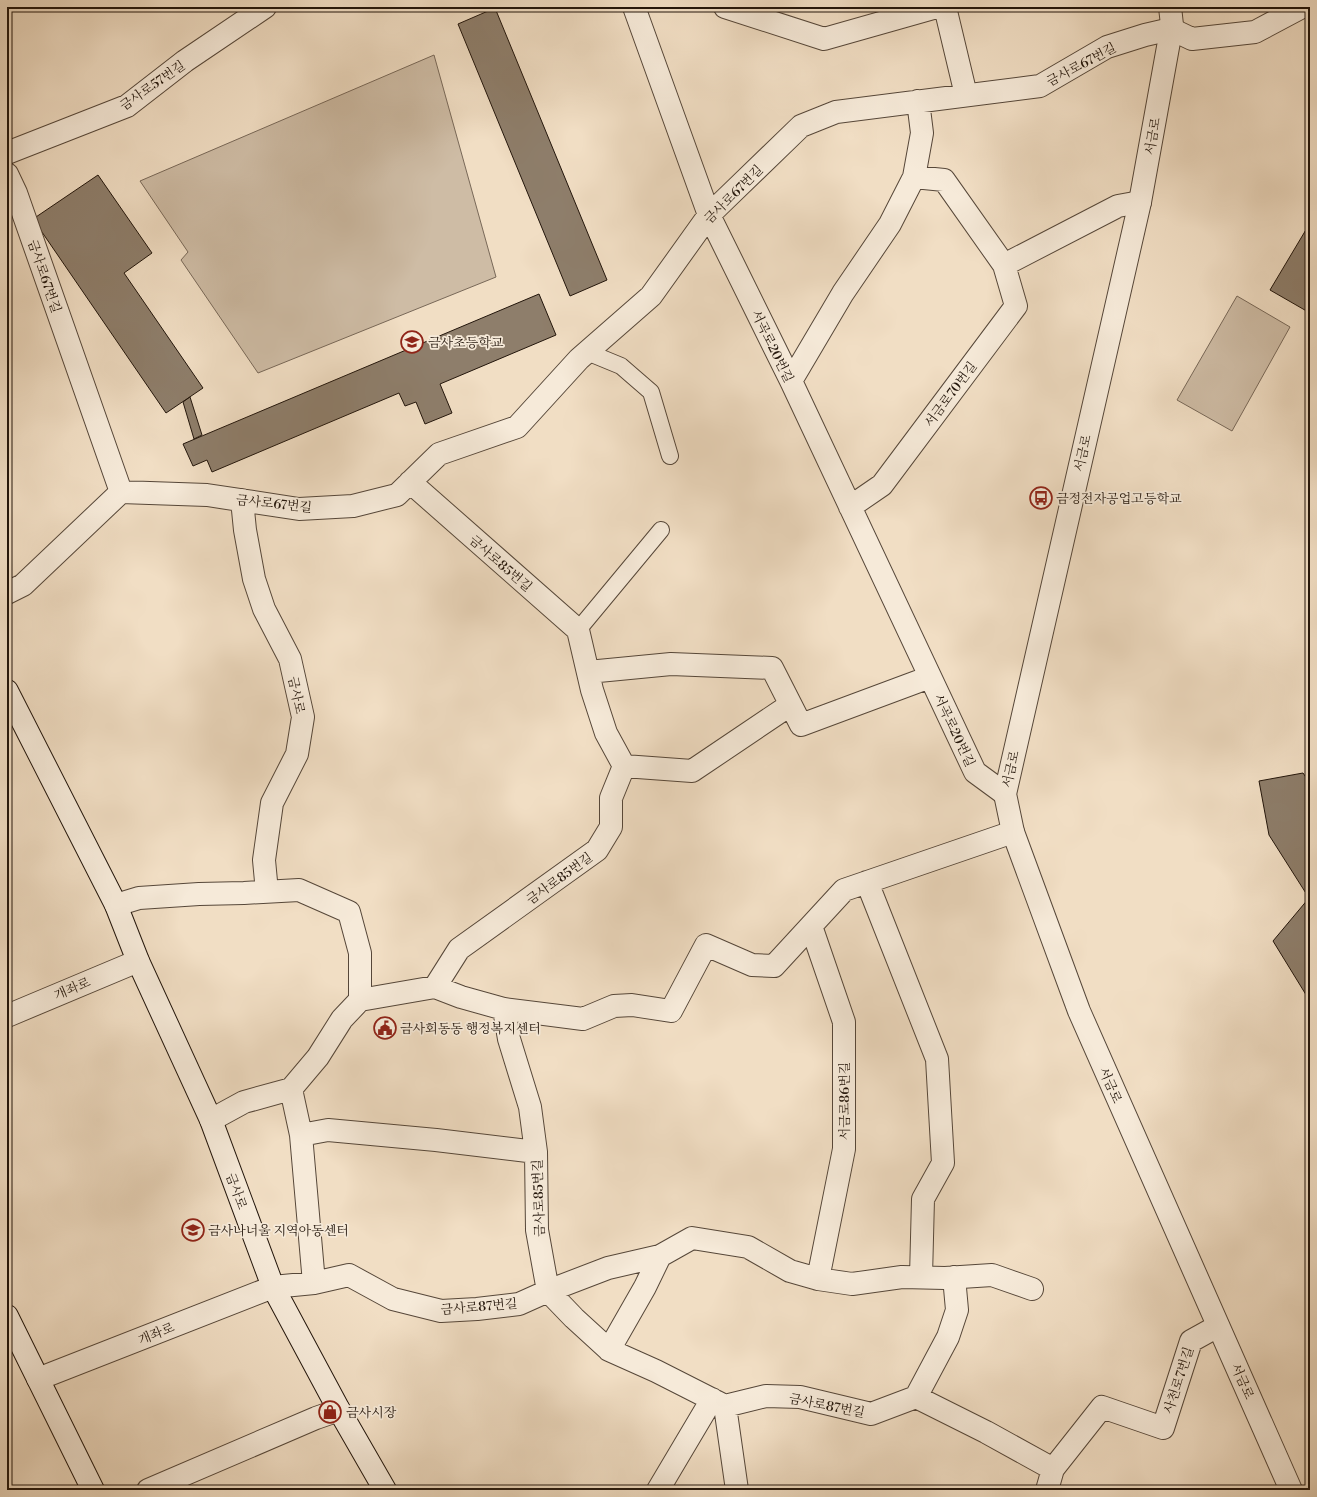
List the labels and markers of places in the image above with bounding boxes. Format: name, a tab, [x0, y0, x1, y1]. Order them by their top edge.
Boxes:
school or university icon: 금사초등학교	[399, 329, 425, 355]
place label: 금사초등학교	[428, 335, 504, 351]
bus stop icon: 금정전자공업고등학교	[1028, 485, 1054, 511]
place label: 금정전자공업고등학교	[1056, 491, 1182, 507]
public building icon: 금사회동동 행정복지센터	[372, 1015, 398, 1041]
place label: 금사회동동 행정복지센터	[400, 1021, 541, 1037]
school or university icon: 금사나너울 지역아동센터	[180, 1217, 206, 1243]
place label: 금사나너울 지역아동센터	[208, 1223, 349, 1239]
shop icon: 금사시장	[317, 1399, 343, 1425]
place label: 금사시장	[346, 1405, 397, 1421]

